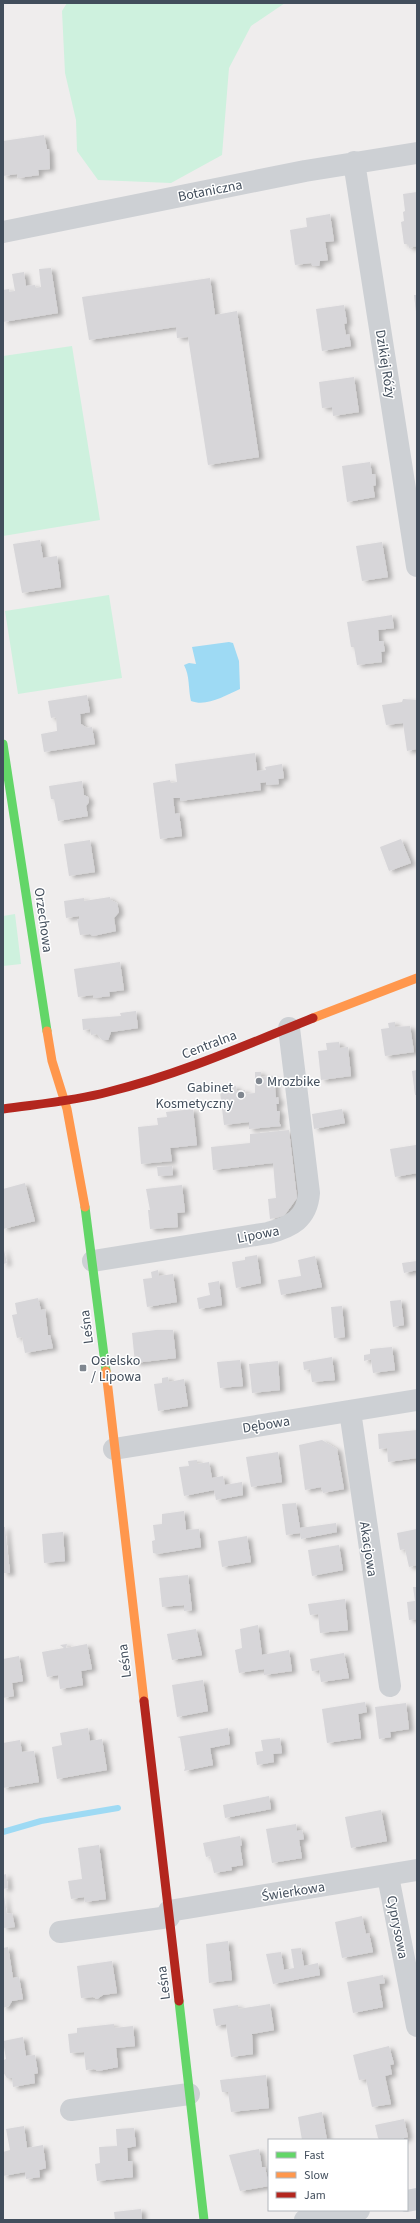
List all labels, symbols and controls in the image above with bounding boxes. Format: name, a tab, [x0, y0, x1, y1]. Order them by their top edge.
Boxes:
street label: Botaniczna	[176, 175, 244, 207]
street label: Dzikiej Róży	[370, 328, 400, 400]
street label: Orzechowa	[29, 886, 57, 954]
street label: Centralna	[179, 1025, 240, 1065]
place label: Mrozbike	[267, 1072, 320, 1092]
marker: Mrozbike	[254, 1076, 264, 1086]
place label: Gabinet Kosmetyczny	[155, 1078, 233, 1114]
marker: Gabinet Kosmetyczny	[236, 1090, 246, 1100]
street label: Lipowa	[235, 1221, 281, 1249]
street label: Leśna	[75, 1309, 99, 1345]
place label: Osielsko / Lipowa	[91, 1351, 141, 1387]
marker: Osielsko / Lipowa	[78, 1363, 88, 1373]
street label: Dębowa	[241, 1411, 291, 1439]
street label: Akacjowa	[354, 1520, 382, 1578]
street label: Leśna	[113, 1643, 137, 1679]
street label: Świerkowa	[260, 1877, 326, 1907]
street label: Cyprysowa	[381, 1894, 413, 1961]
street label: Leśna	[152, 1965, 176, 2001]
legend	[268, 2139, 408, 2211]
text: Fast	[304, 2147, 324, 2164]
text: Slow	[304, 2167, 329, 2184]
text: Jam	[304, 2187, 326, 2204]

